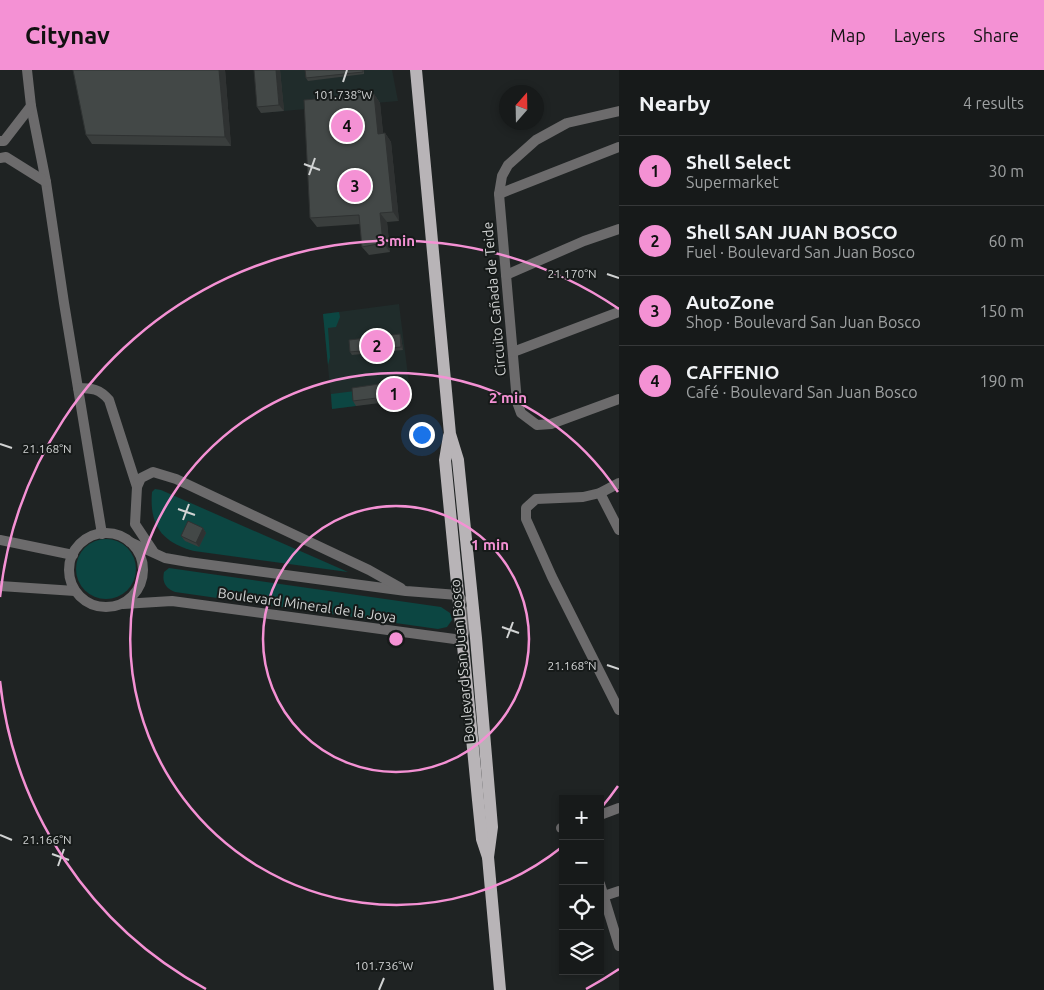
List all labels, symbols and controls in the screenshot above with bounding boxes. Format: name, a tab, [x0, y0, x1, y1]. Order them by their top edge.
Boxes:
text: Citynav	[25, 22, 110, 49]
text: Map	[830, 25, 866, 45]
text: Layers	[894, 25, 945, 45]
text: Share	[973, 25, 1019, 45]
north arrow	[499, 85, 544, 130]
text: 101.738°W	[314, 88, 372, 101]
text: Nearby	[639, 91, 710, 115]
text: 4 results	[963, 94, 1024, 112]
pin: 4	[331, 107, 363, 145]
text: Shell Select	[686, 151, 791, 173]
text: 1	[650, 162, 660, 180]
text: 30 m	[988, 162, 1024, 180]
pin: 3	[339, 167, 371, 205]
text: Supermarket	[686, 173, 779, 191]
street label: Circuito Cañada de Teide	[479, 221, 509, 377]
text: Shell SAN JUAN BOSCO	[686, 221, 898, 243]
text: 3 min	[377, 232, 415, 249]
text: 2	[650, 232, 660, 250]
text: 60 m	[988, 232, 1024, 250]
text: Fuel · Boulevard San Juan Bosco	[686, 243, 915, 261]
text: 21.170°N	[547, 267, 597, 280]
text: AutoZone	[686, 291, 775, 313]
text: 3	[650, 302, 660, 320]
text: 150 m	[979, 302, 1024, 320]
text: Shop · Boulevard San Juan Bosco	[686, 313, 921, 331]
pin: 2	[361, 327, 393, 365]
text: CAFFENIO	[686, 361, 780, 383]
text: 4	[650, 372, 660, 390]
text: 190 m	[979, 372, 1024, 390]
pin: 1	[378, 375, 410, 413]
text: Café · Boulevard San Juan Bosco	[686, 383, 918, 401]
text: 2 min	[489, 389, 527, 406]
your location	[409, 422, 435, 448]
text: 21.168°N	[22, 442, 72, 455]
text: 1 min	[471, 536, 509, 553]
street label: Boulevard San Juan Bosco	[447, 579, 477, 743]
street label: Boulevard Mineral de la Joya	[217, 585, 397, 625]
centre of rings	[387, 630, 405, 648]
text: 21.168°N	[547, 659, 597, 672]
map controls	[559, 795, 604, 975]
button: +	[559, 795, 604, 840]
text: 21.166°N	[22, 833, 72, 846]
button: −	[559, 840, 604, 885]
button: locate	[559, 885, 604, 930]
button: layers	[559, 930, 604, 975]
text: 101.736°W	[355, 959, 413, 972]

